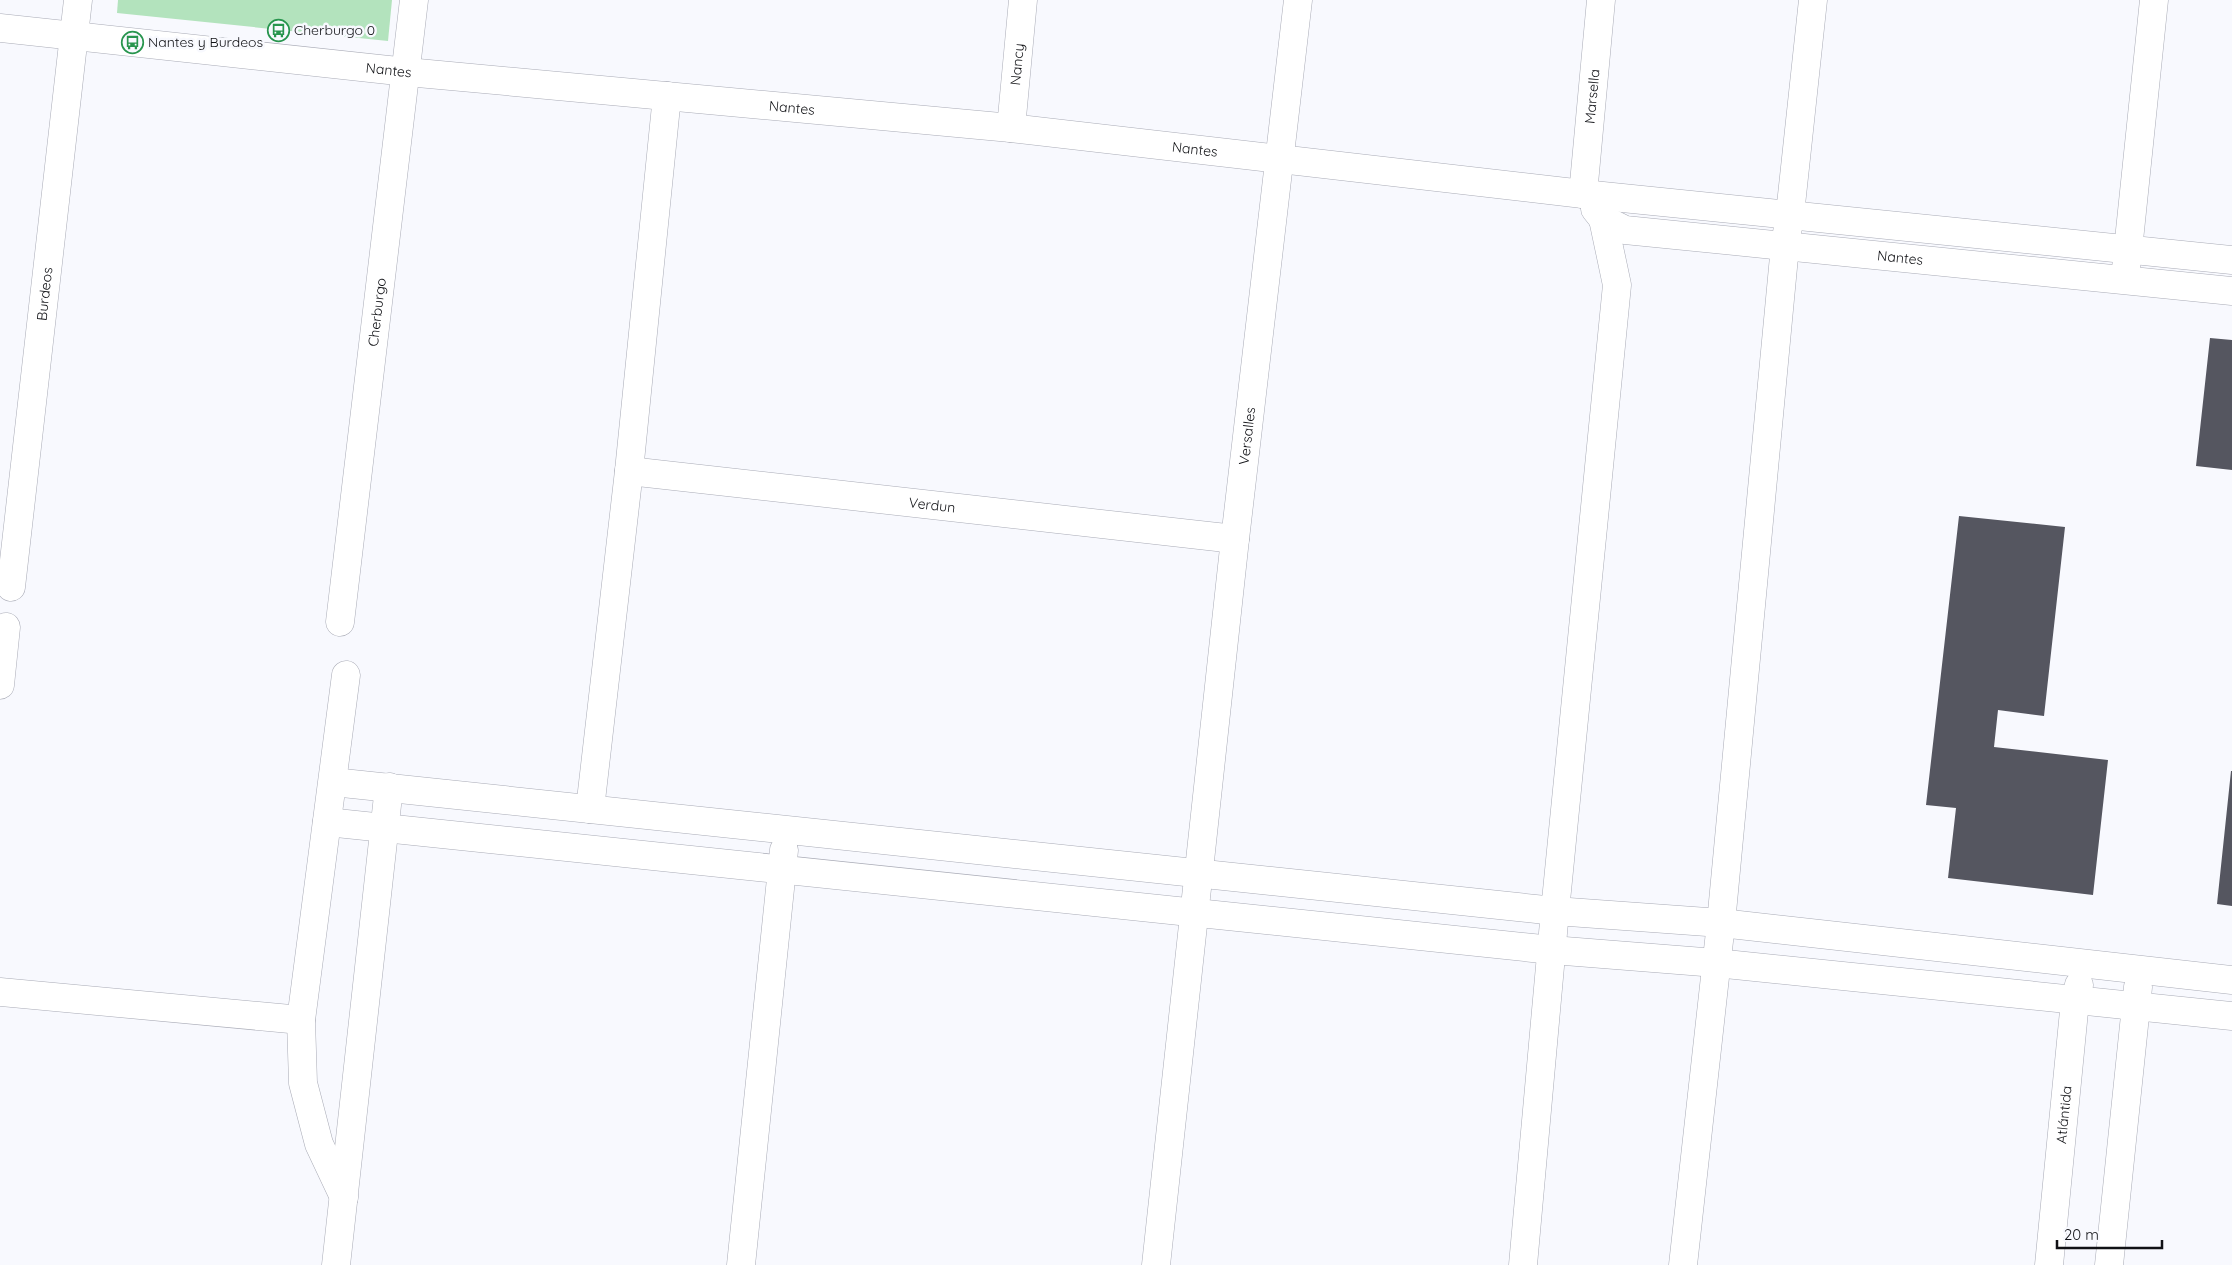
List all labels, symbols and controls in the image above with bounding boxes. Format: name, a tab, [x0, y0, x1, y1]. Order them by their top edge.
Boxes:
bus stop icon: Cherburgo 0	[266, 18, 290, 42]
place label: Cherburgo 0	[294, 21, 375, 39]
bus stop icon: Nantes y Burdeos	[120, 30, 144, 54]
place label: Nantes y Burdeos	[148, 33, 263, 51]
street label: Nancy	[1006, 43, 1028, 86]
street label: Nantes	[365, 59, 412, 81]
street label: Marsella	[1581, 68, 1604, 125]
street label: Nantes	[768, 97, 816, 119]
street label: Nantes	[1171, 138, 1219, 161]
street label: Nantes	[1876, 246, 1924, 269]
street label: Burdeos	[32, 266, 56, 322]
street label: Cherburgo	[364, 277, 390, 348]
street label: Versalles	[1235, 406, 1259, 466]
street label: Verdun	[908, 493, 956, 517]
street label: Atlántida	[2052, 1085, 2076, 1145]
scale bar	[2057, 1218, 2162, 1250]
text: 20 m	[2064, 1225, 2099, 1244]

